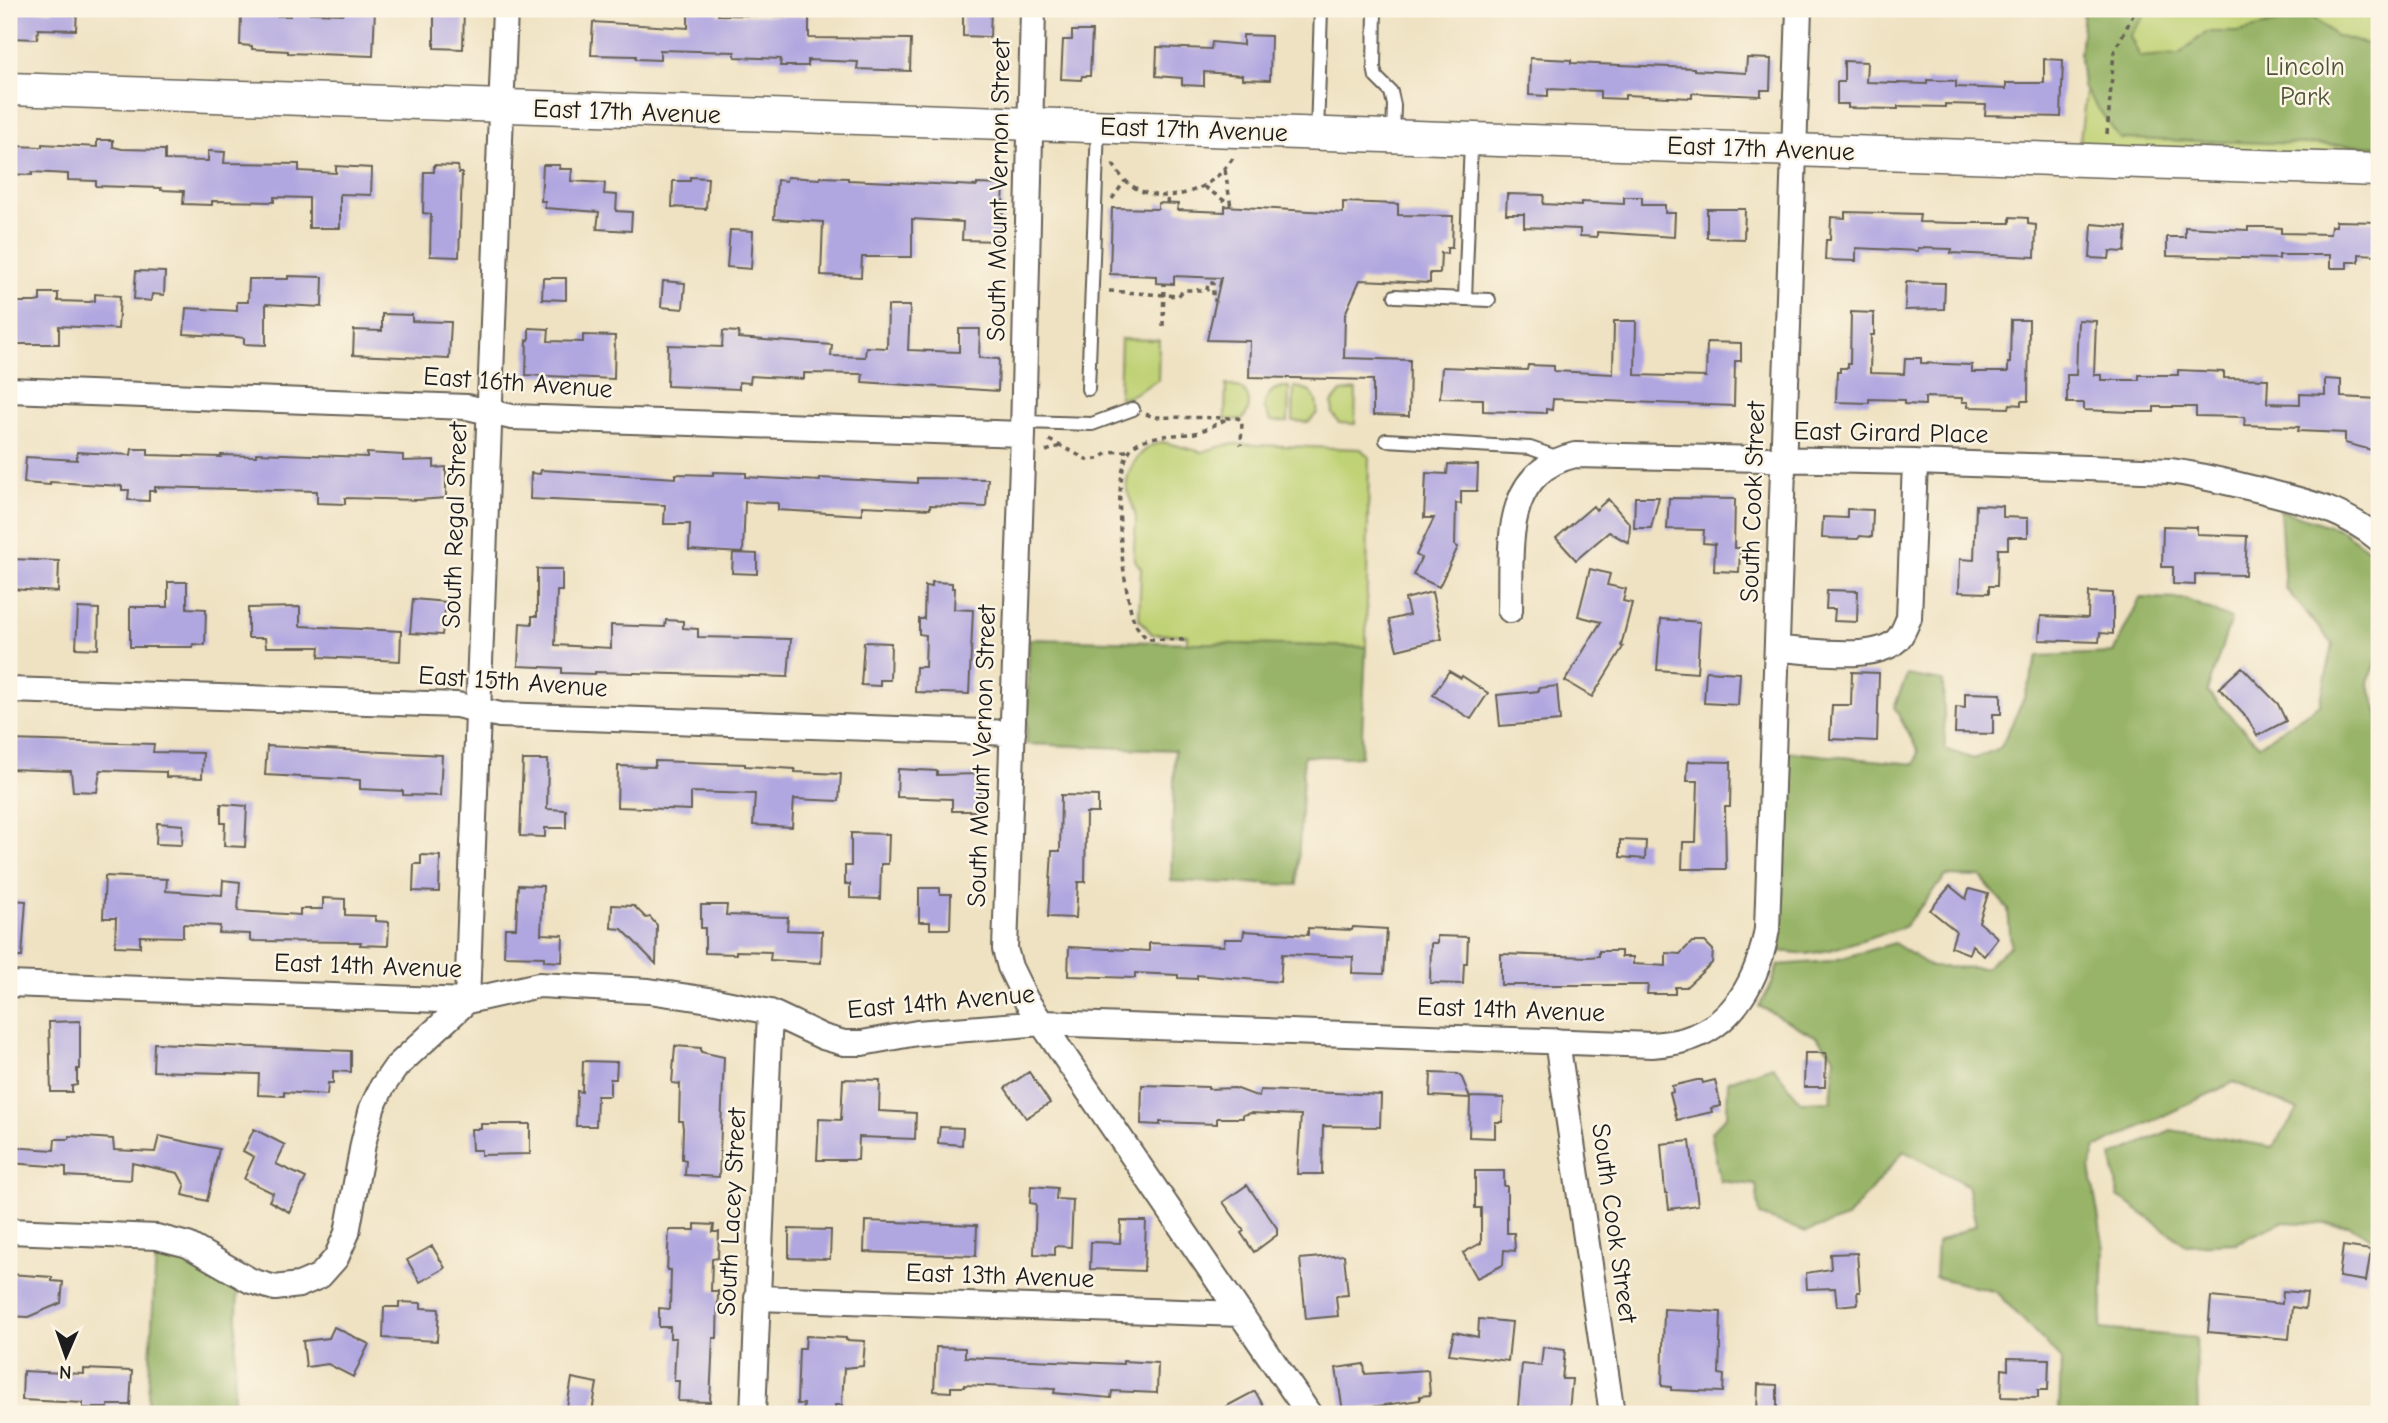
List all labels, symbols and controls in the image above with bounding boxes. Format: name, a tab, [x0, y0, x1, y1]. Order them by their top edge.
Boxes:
street label: South Mount Vernon Street	[981, 37, 1017, 342]
park label: Lincoln Park	[2265, 52, 2345, 112]
street label: East 17th Avenue	[533, 94, 721, 130]
street label: East 17th Avenue	[1100, 112, 1288, 148]
street label: East 17th Avenue	[1667, 131, 1855, 167]
street label: East 16th Avenue	[422, 361, 614, 405]
street label: South Cook Street	[1734, 399, 1772, 603]
street label: East Girard Place	[1793, 416, 1989, 450]
street label: South Regal Street	[436, 420, 474, 629]
street label: South Mount Vernon Street	[962, 603, 1002, 908]
street label: East 15th Avenue	[417, 660, 609, 704]
street label: East 14th Avenue	[273, 948, 463, 984]
street label: East 14th Avenue	[846, 979, 1036, 1025]
street label: East 14th Avenue	[1416, 992, 1606, 1028]
street label: South Lacey Street	[712, 1106, 753, 1317]
street label: South Cook Street	[1585, 1121, 1643, 1326]
street label: East 13th Avenue	[905, 1258, 1095, 1294]
north arrow	[32, 1322, 102, 1392]
text: N	[59, 1361, 72, 1383]

